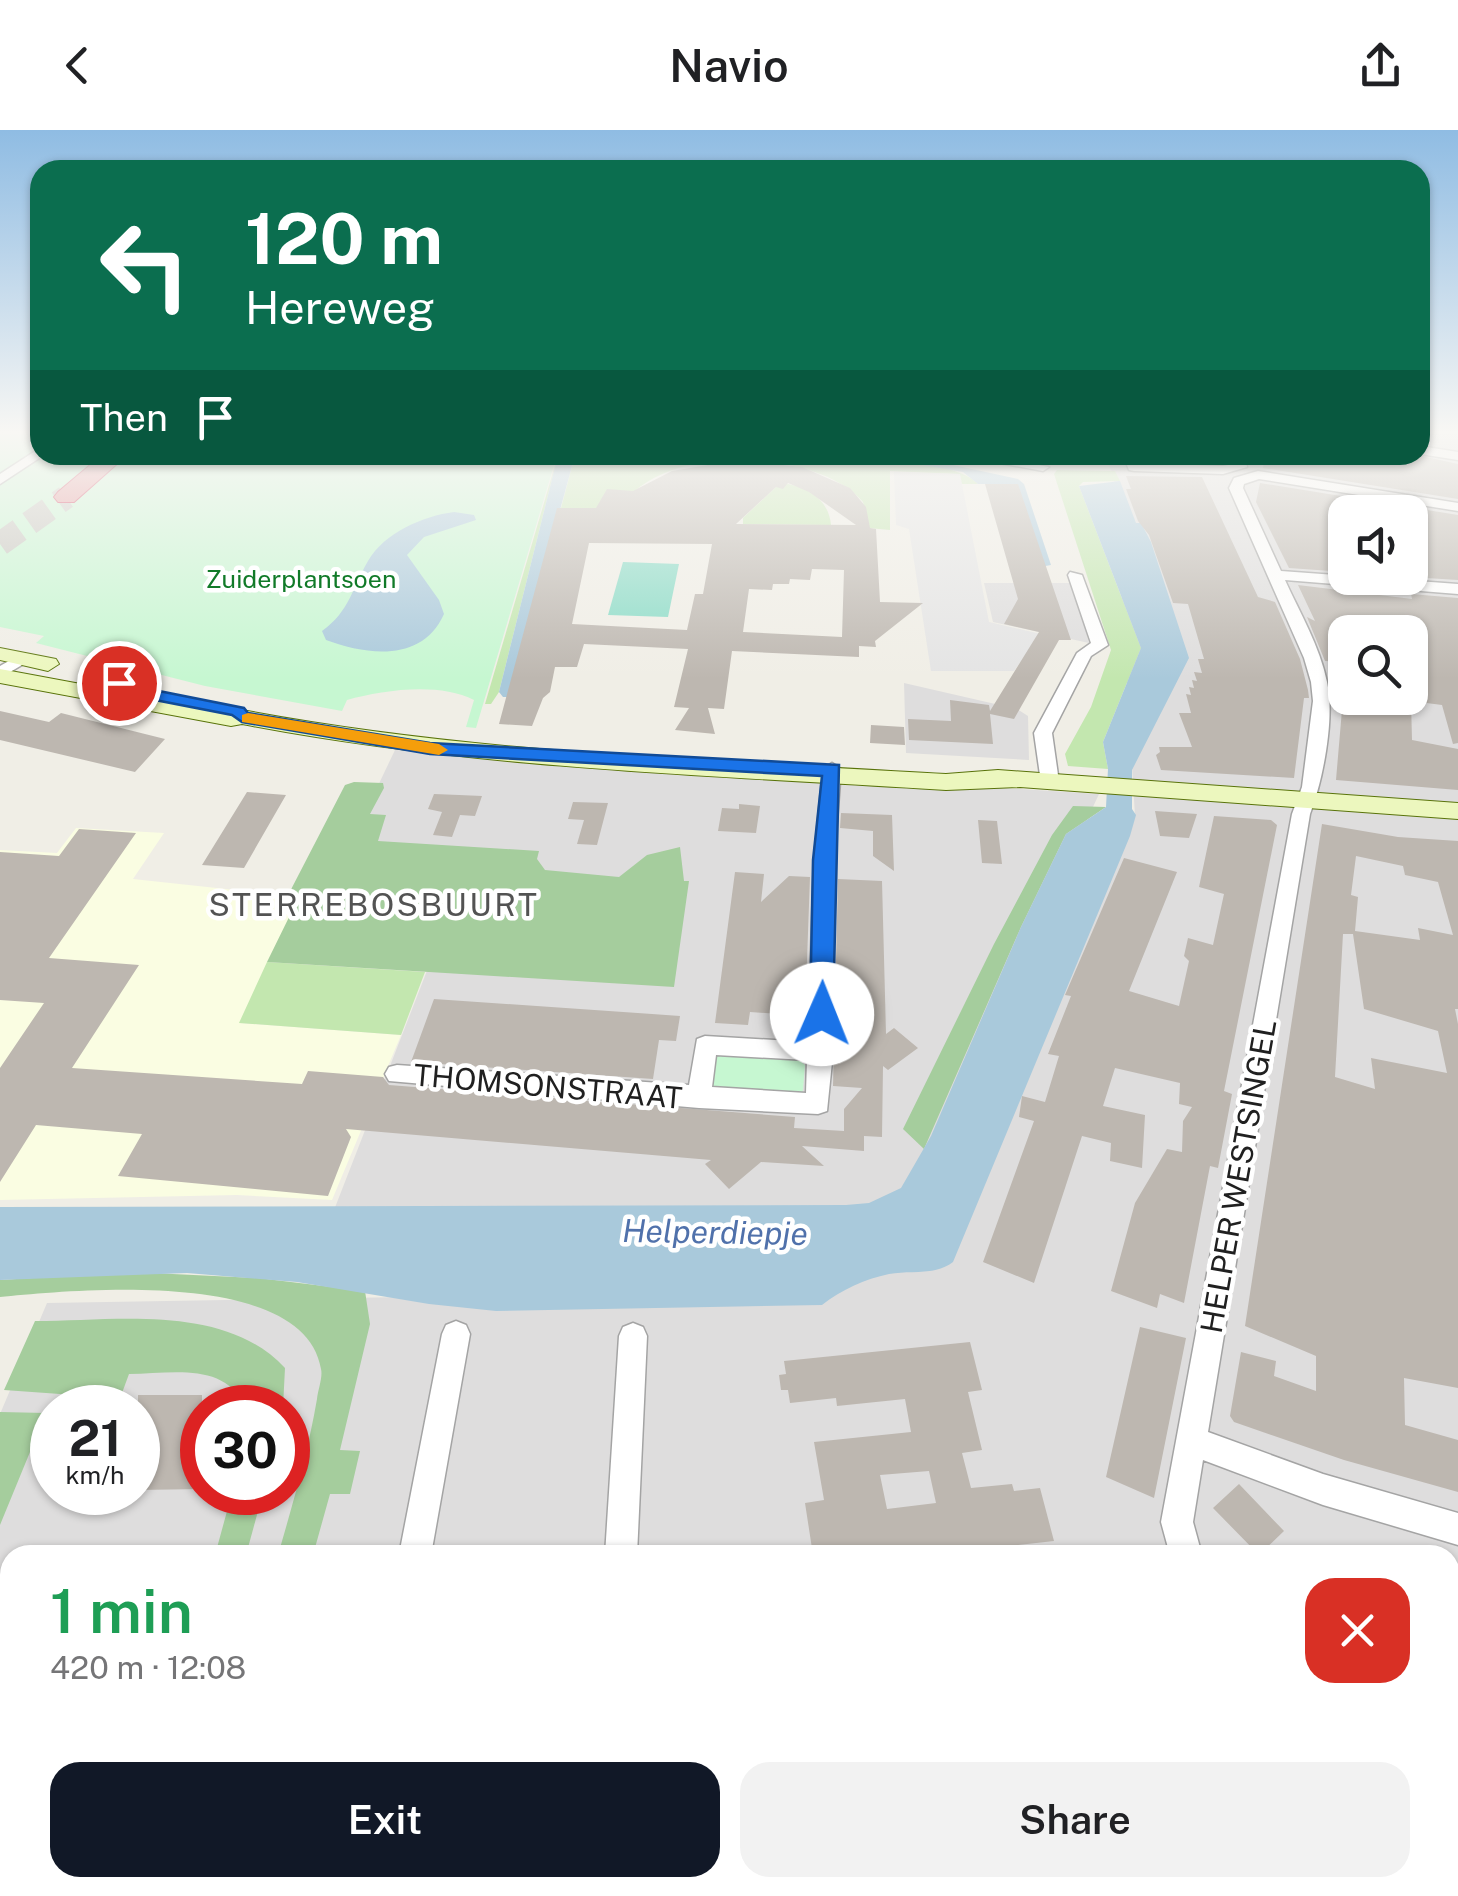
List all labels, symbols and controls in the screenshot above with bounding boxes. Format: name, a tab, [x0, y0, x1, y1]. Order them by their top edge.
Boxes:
icon: back	[50, 38, 105, 93]
icon: share	[1353, 38, 1408, 93]
text: Navio	[669, 39, 789, 92]
text: 120 m	[245, 197, 443, 280]
icon: left	[80, 200, 210, 330]
text: Hereweg	[245, 281, 435, 334]
icon: arrive	[188, 390, 243, 445]
text: Then	[80, 395, 168, 440]
map controls	[1328, 495, 1428, 715]
button: sound	[1328, 495, 1428, 595]
park label: Zuiderplantsoen	[206, 564, 396, 594]
button: search	[1328, 615, 1428, 715]
pin	[77, 641, 162, 726]
icon: arrive	[92, 656, 147, 711]
district label: STERREBOSBUURT	[208, 886, 540, 923]
position arrow	[770, 962, 874, 1066]
street label: HELPER WESTSINGEL	[1193, 1016, 1283, 1336]
street label: THOMSONSTRAAT	[412, 1056, 684, 1116]
water label: Helperdiepje	[622, 1212, 808, 1252]
speed limit sign: 30	[180, 1385, 310, 1515]
text: 21	[68, 1408, 122, 1467]
text: km/h	[66, 1460, 124, 1490]
text: 1 min	[50, 1576, 193, 1647]
button: close	[1305, 1578, 1410, 1683]
text: 420 m · 12:08	[50, 1649, 246, 1686]
button: Exit	[50, 1762, 720, 1877]
button: Share	[740, 1762, 1410, 1877]

